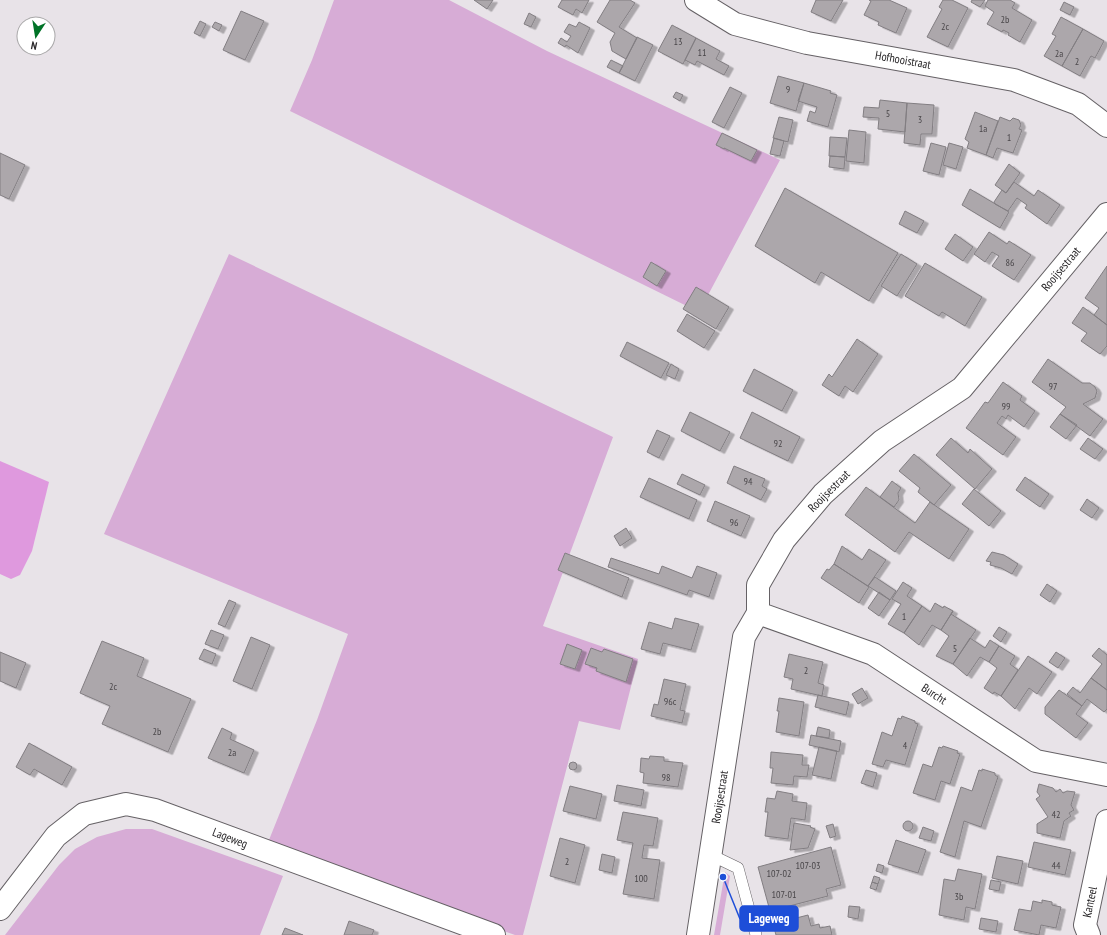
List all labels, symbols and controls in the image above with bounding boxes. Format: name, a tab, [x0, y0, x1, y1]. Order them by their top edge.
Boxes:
house number: 2b	[1001, 13, 1009, 26]
north arrow	[16, 16, 56, 56]
house number: 2c	[941, 20, 949, 33]
house number: 13	[674, 35, 683, 48]
text: N	[30, 38, 38, 53]
house number: 11	[698, 46, 707, 59]
street label: Hofhooistraat	[874, 47, 933, 72]
house number: 2a	[1055, 47, 1063, 60]
house number: 2	[1075, 55, 1079, 68]
house number: 9	[786, 83, 790, 96]
house number: 5	[886, 107, 890, 120]
house number: 3	[918, 113, 922, 126]
house number: 1a	[979, 122, 987, 135]
house number: 1	[1007, 131, 1011, 144]
street label: Rooijsestraat	[1038, 243, 1084, 294]
house number: 86	[1006, 256, 1015, 269]
house number: 97	[1049, 380, 1058, 393]
house number: 99	[1002, 400, 1011, 413]
house number: 92	[774, 437, 783, 450]
street label: Rooijsestraat	[804, 466, 853, 515]
house number: 94	[744, 475, 753, 488]
house number: 96	[730, 516, 739, 529]
house number: 1	[902, 610, 906, 623]
house number: 5	[953, 642, 957, 655]
house number: 2	[804, 664, 808, 677]
house number: 2c	[109, 680, 117, 693]
street label: Burcht	[919, 680, 950, 708]
house number: 96c	[664, 695, 677, 708]
house number: 2b	[153, 725, 161, 738]
house number: 4	[903, 739, 908, 752]
house number: 2a	[228, 746, 236, 759]
street label: Rooijsestraat	[708, 769, 731, 824]
house number: 98	[662, 771, 671, 784]
house number: 42	[1052, 808, 1061, 821]
street label: Lageweg	[210, 824, 250, 851]
house number: 2	[565, 855, 569, 868]
house number: 107-03	[796, 859, 820, 872]
house number: 44	[1052, 859, 1061, 872]
house number: 107-02	[767, 867, 791, 880]
house number: 100	[634, 872, 648, 885]
street label: Kanteel	[1079, 885, 1100, 919]
house number: 107-01	[772, 888, 796, 901]
house number: 3b	[955, 890, 963, 903]
callout: Lageweg	[740, 906, 798, 931]
text: Lageweg	[748, 910, 790, 927]

